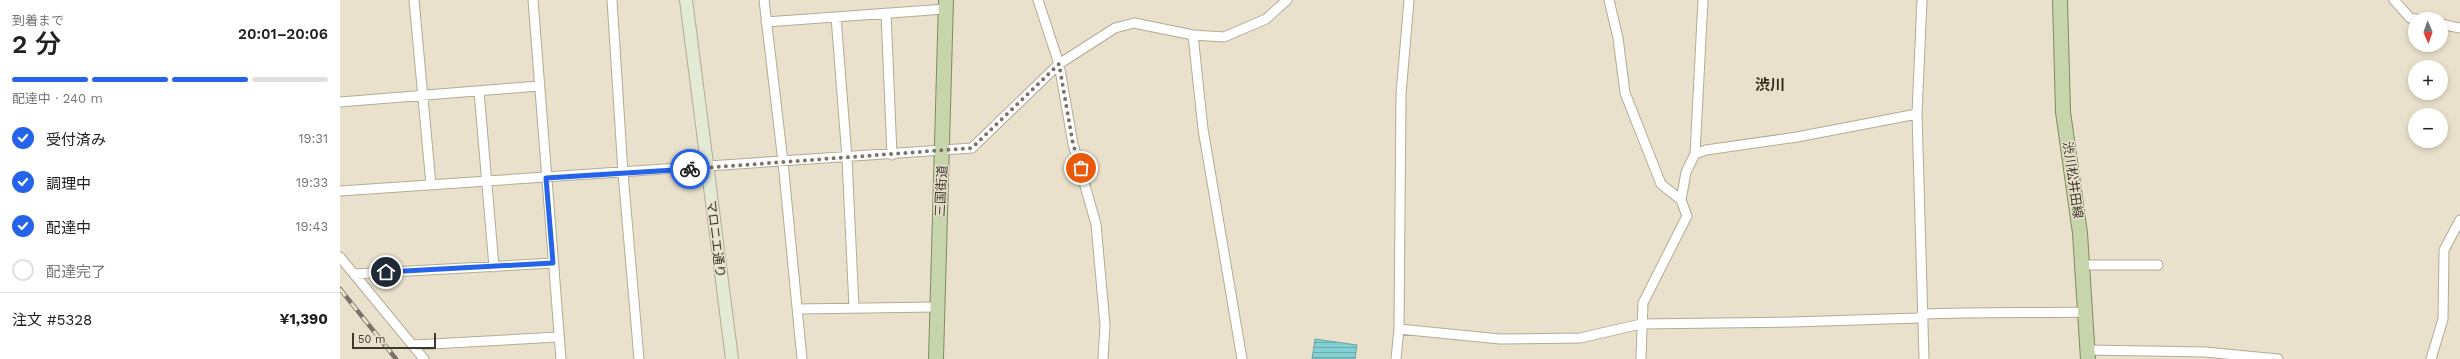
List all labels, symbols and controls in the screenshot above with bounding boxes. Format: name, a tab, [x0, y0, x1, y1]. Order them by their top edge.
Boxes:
north arrow	[2408, 12, 2448, 52]
map controls	[2408, 12, 2448, 148]
text: 到着まで	[12, 13, 64, 28]
text: 20:01–20:06	[238, 25, 328, 43]
text: 2 分	[12, 29, 61, 59]
button: +	[2408, 60, 2448, 100]
district label: 渋川	[1755, 76, 1785, 94]
text: 配達中 · 240 m	[12, 91, 103, 106]
button: −	[2408, 108, 2448, 148]
icon: check	[12, 127, 34, 149]
text: 受付済み	[46, 131, 106, 149]
text: 19:31	[298, 131, 328, 146]
street label: 渋川松井田線	[2060, 140, 2086, 220]
courier	[670, 149, 710, 189]
pin	[1064, 151, 1098, 185]
icon: bag	[1070, 157, 1092, 179]
icon: bike	[679, 158, 701, 180]
street label: 三国街道	[932, 165, 950, 217]
icon: check	[12, 171, 34, 193]
text: 調理中	[46, 175, 91, 193]
text: 19:33	[296, 175, 328, 190]
street label: マロニエ通り	[704, 199, 728, 279]
icon: check	[12, 215, 34, 237]
text: 配達中	[46, 219, 91, 237]
text: 19:43	[296, 219, 328, 234]
pin	[369, 255, 403, 289]
icon: home	[375, 261, 397, 283]
text: 配達完了	[46, 263, 106, 281]
text: ¥1,390	[279, 310, 328, 328]
text: 注文 #5328	[12, 311, 92, 329]
scale bar	[352, 331, 436, 350]
text: 50 m	[358, 333, 385, 346]

